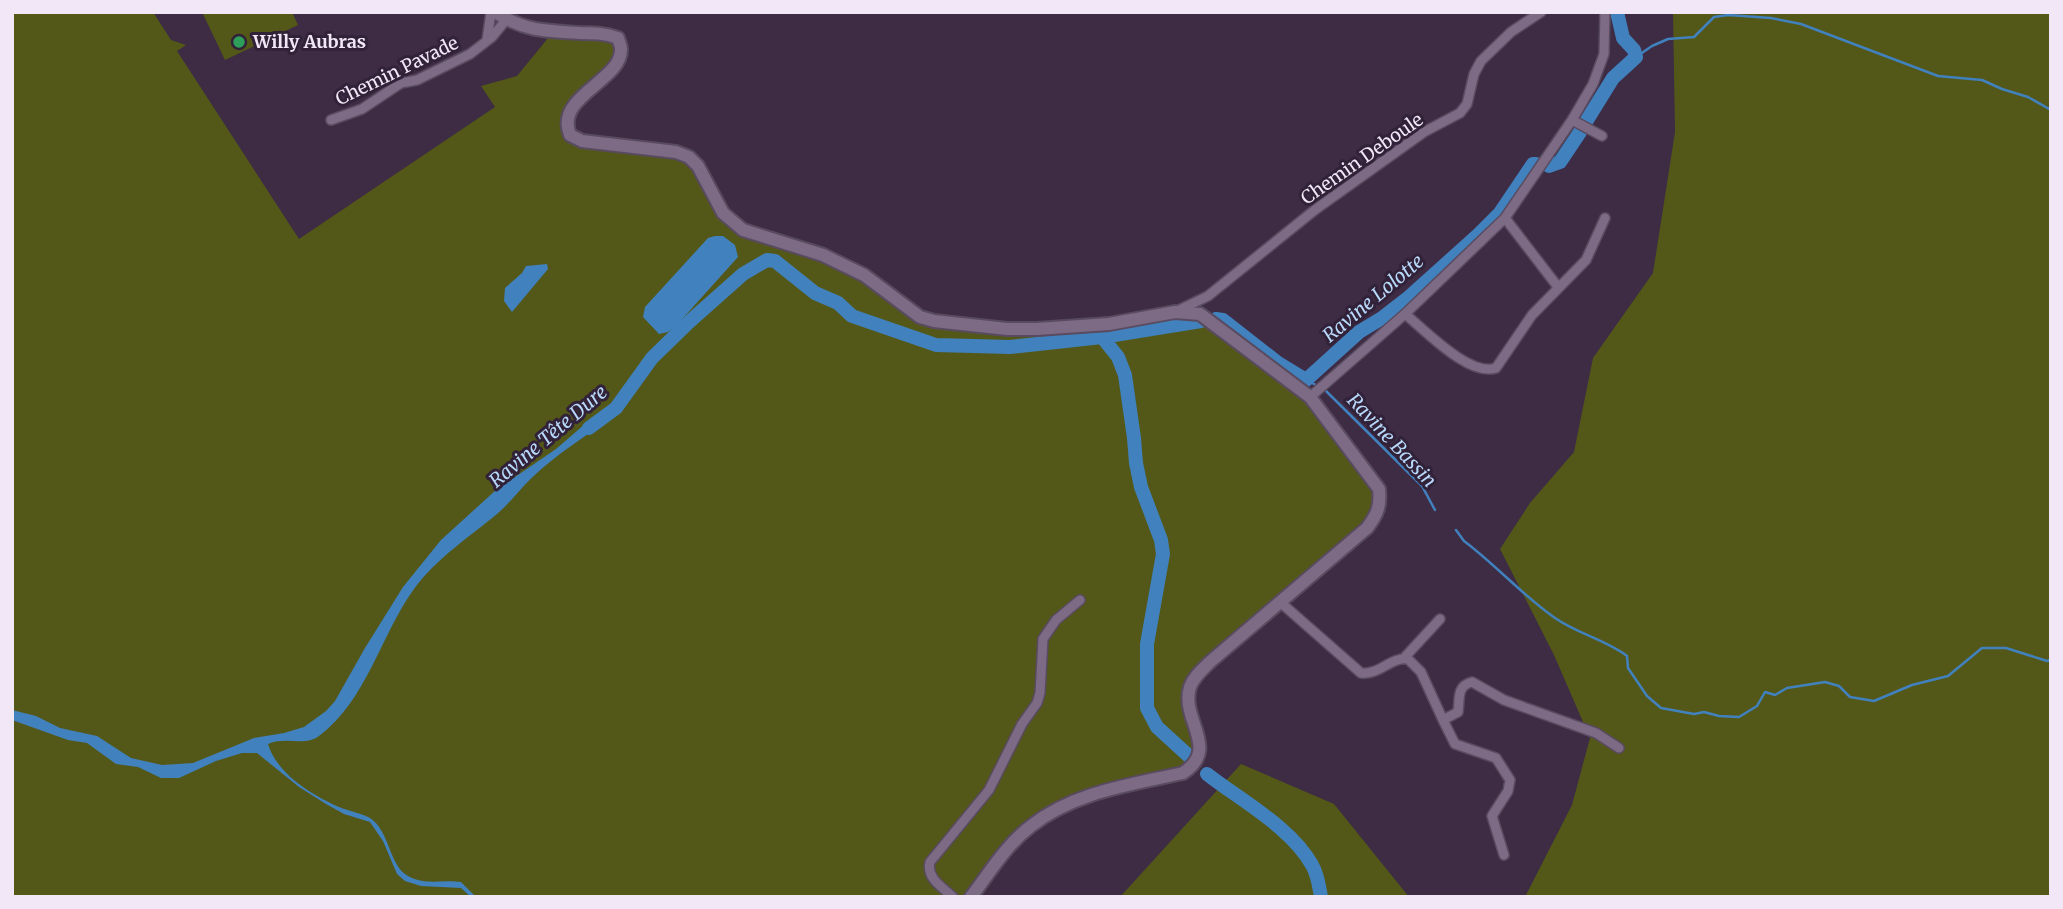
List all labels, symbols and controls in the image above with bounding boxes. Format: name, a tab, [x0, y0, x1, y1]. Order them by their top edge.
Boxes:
place label: Willy Aubras	[252, 30, 366, 53]
street label: Chemin Pavade	[332, 31, 462, 110]
marker: Willy Aubras	[231, 34, 247, 50]
street label: Chemin Deboule	[1296, 108, 1427, 209]
water label: Ravine Lolotte	[1318, 249, 1429, 347]
water label: Ravine Tête Dure	[484, 379, 612, 492]
water label: Ravine Bassin	[1342, 388, 1442, 492]

